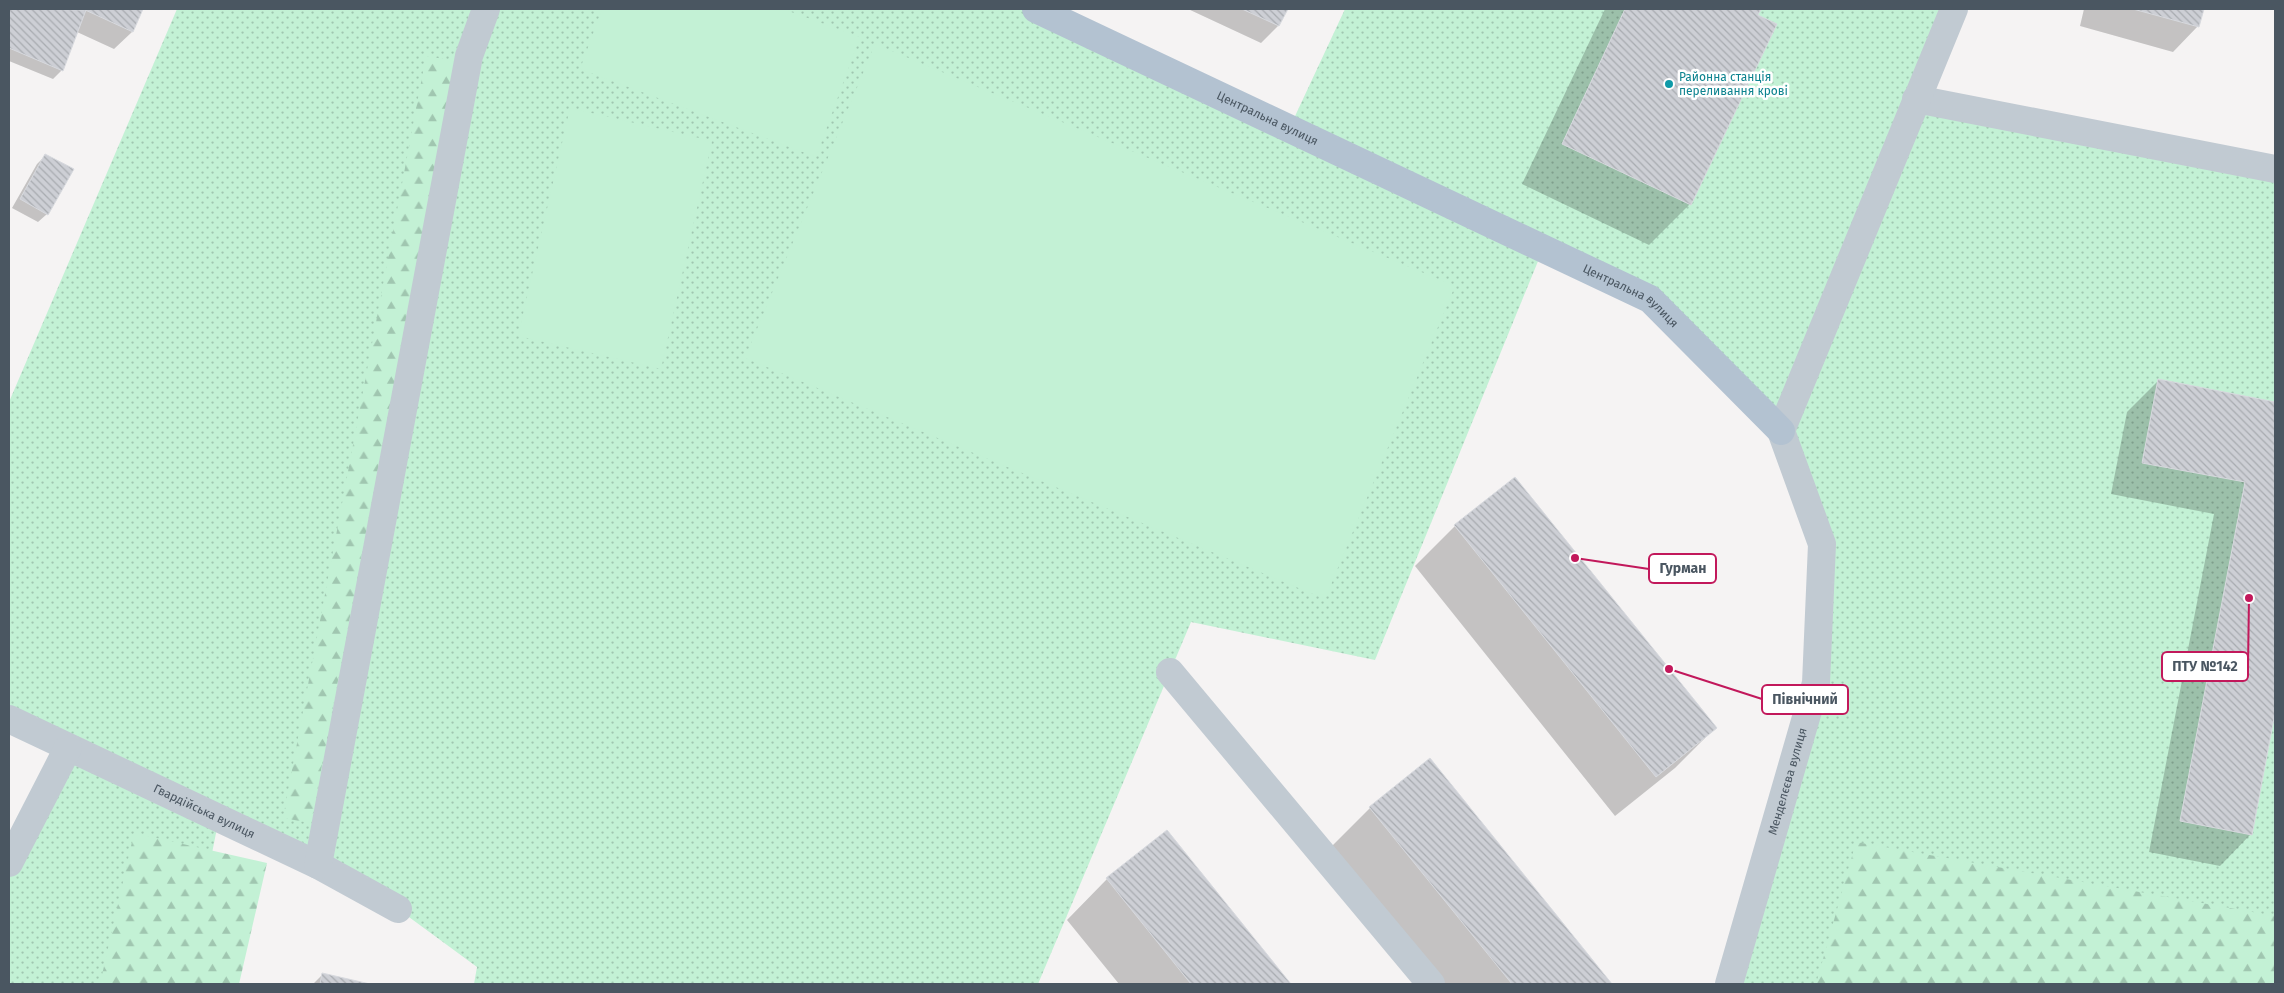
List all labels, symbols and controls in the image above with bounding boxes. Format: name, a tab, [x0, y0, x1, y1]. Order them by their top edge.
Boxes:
place label: Районна станція переливання крові	[1679, 70, 1788, 98]
marker: Районна станція переливання крові	[1663, 78, 1675, 90]
street label: Центральна вулиця	[1214, 88, 1321, 148]
street label: Центральна вулиця	[1581, 261, 1681, 330]
callout: Гурман	[1649, 554, 1716, 583]
text: Гурман	[1660, 560, 1706, 577]
callout: ПТУ №142	[2162, 652, 2248, 681]
text: ПТУ №142	[2172, 658, 2238, 675]
callout: Північний	[1762, 685, 1848, 714]
text: Північний	[1772, 691, 1838, 708]
street label: Менделєєва вулиця	[1765, 726, 1810, 837]
street label: Гвардійська вулиця	[151, 781, 257, 841]

